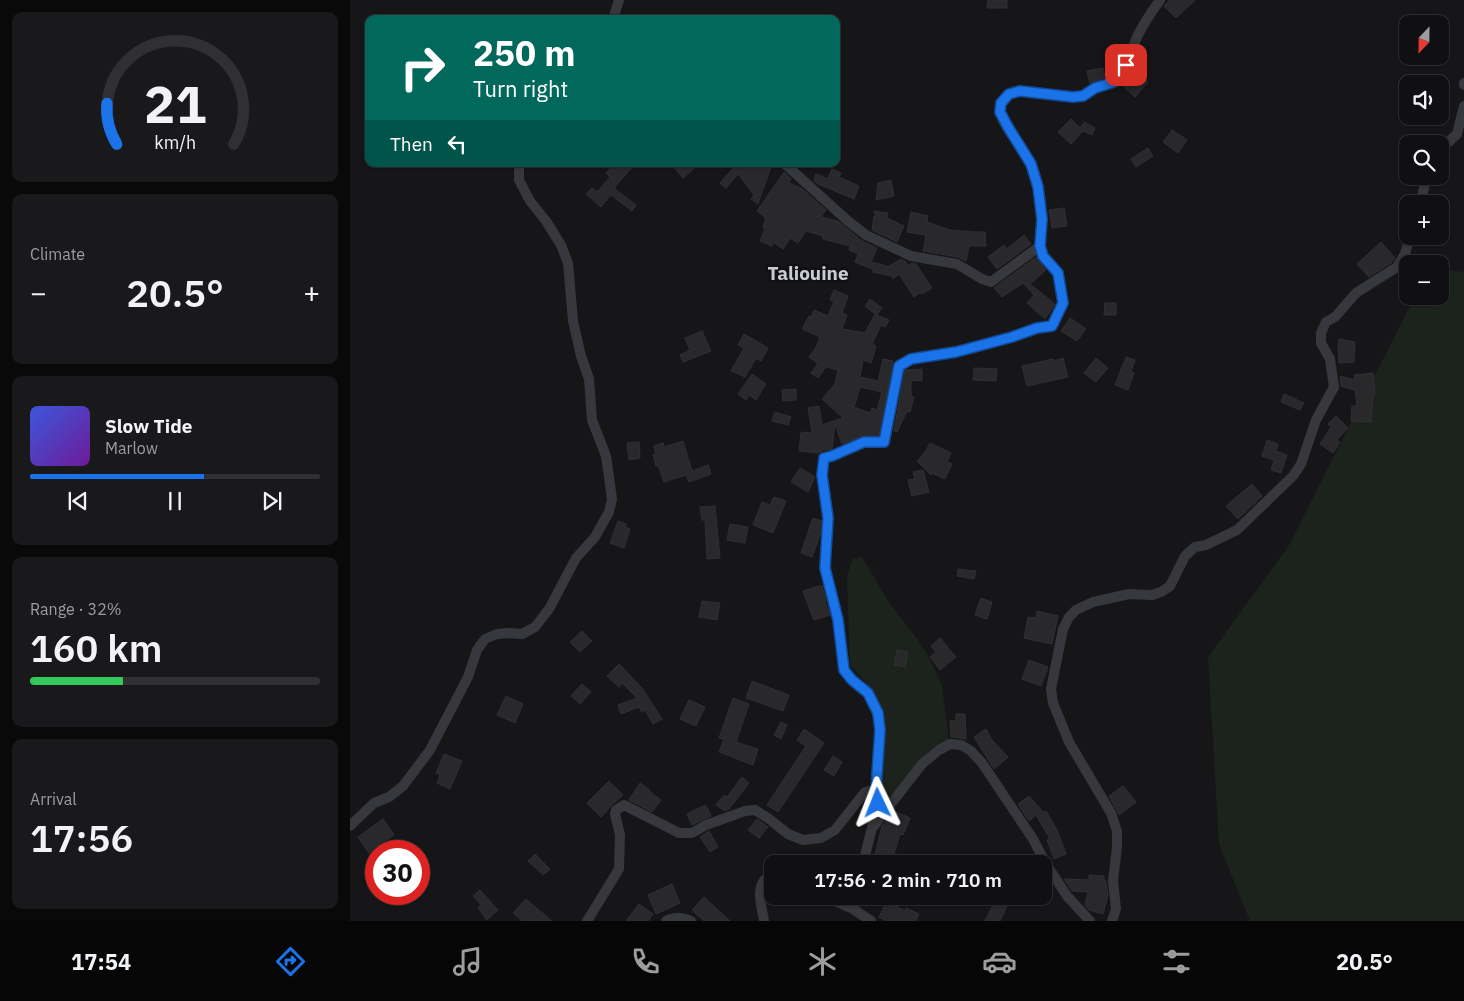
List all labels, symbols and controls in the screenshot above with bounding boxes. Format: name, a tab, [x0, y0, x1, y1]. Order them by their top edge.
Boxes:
north arrow	[1399, 15, 1449, 65]
map controls	[1399, 15, 1449, 305]
text: 250 m	[473, 30, 576, 76]
icon: right	[390, 35, 455, 100]
pin	[1105, 44, 1147, 86]
icon: arrive	[1112, 51, 1140, 79]
text: 21	[144, 70, 206, 137]
text: Turn right	[473, 74, 568, 103]
button: sound	[1399, 75, 1449, 125]
icon: left	[443, 130, 471, 158]
text: km/h	[154, 131, 196, 154]
text: Then	[390, 132, 433, 156]
button: search	[1399, 135, 1449, 185]
button: +	[1399, 195, 1449, 245]
text: Climate	[30, 244, 85, 264]
button: −	[1399, 255, 1449, 305]
district label: Taliouine	[767, 261, 849, 285]
text: 20.5°	[126, 268, 224, 317]
text: −	[30, 274, 47, 311]
text: +	[303, 274, 320, 311]
text: Slow Tide	[105, 414, 192, 438]
text: Marlow	[105, 438, 158, 458]
icon: previous	[64, 487, 92, 515]
icon: pause	[161, 487, 189, 515]
icon: next	[258, 487, 286, 515]
text: Range · 32%	[30, 599, 122, 619]
text: 160 km	[30, 623, 162, 672]
position arrow	[851, 776, 903, 828]
text: Arrival	[30, 789, 77, 809]
text: 17:56	[30, 813, 133, 862]
speed limit sign: 30	[365, 840, 430, 905]
text: 17:56 · 2 min · 710 m	[814, 868, 1002, 892]
icon: directions	[273, 944, 308, 979]
icon: music	[450, 944, 485, 979]
icon: phone	[628, 944, 663, 979]
icon: climate	[805, 944, 840, 979]
icon: car	[982, 944, 1017, 979]
icon: filters	[1159, 944, 1194, 979]
text: 17:54	[71, 947, 131, 976]
text: 20.5°	[1336, 947, 1393, 976]

